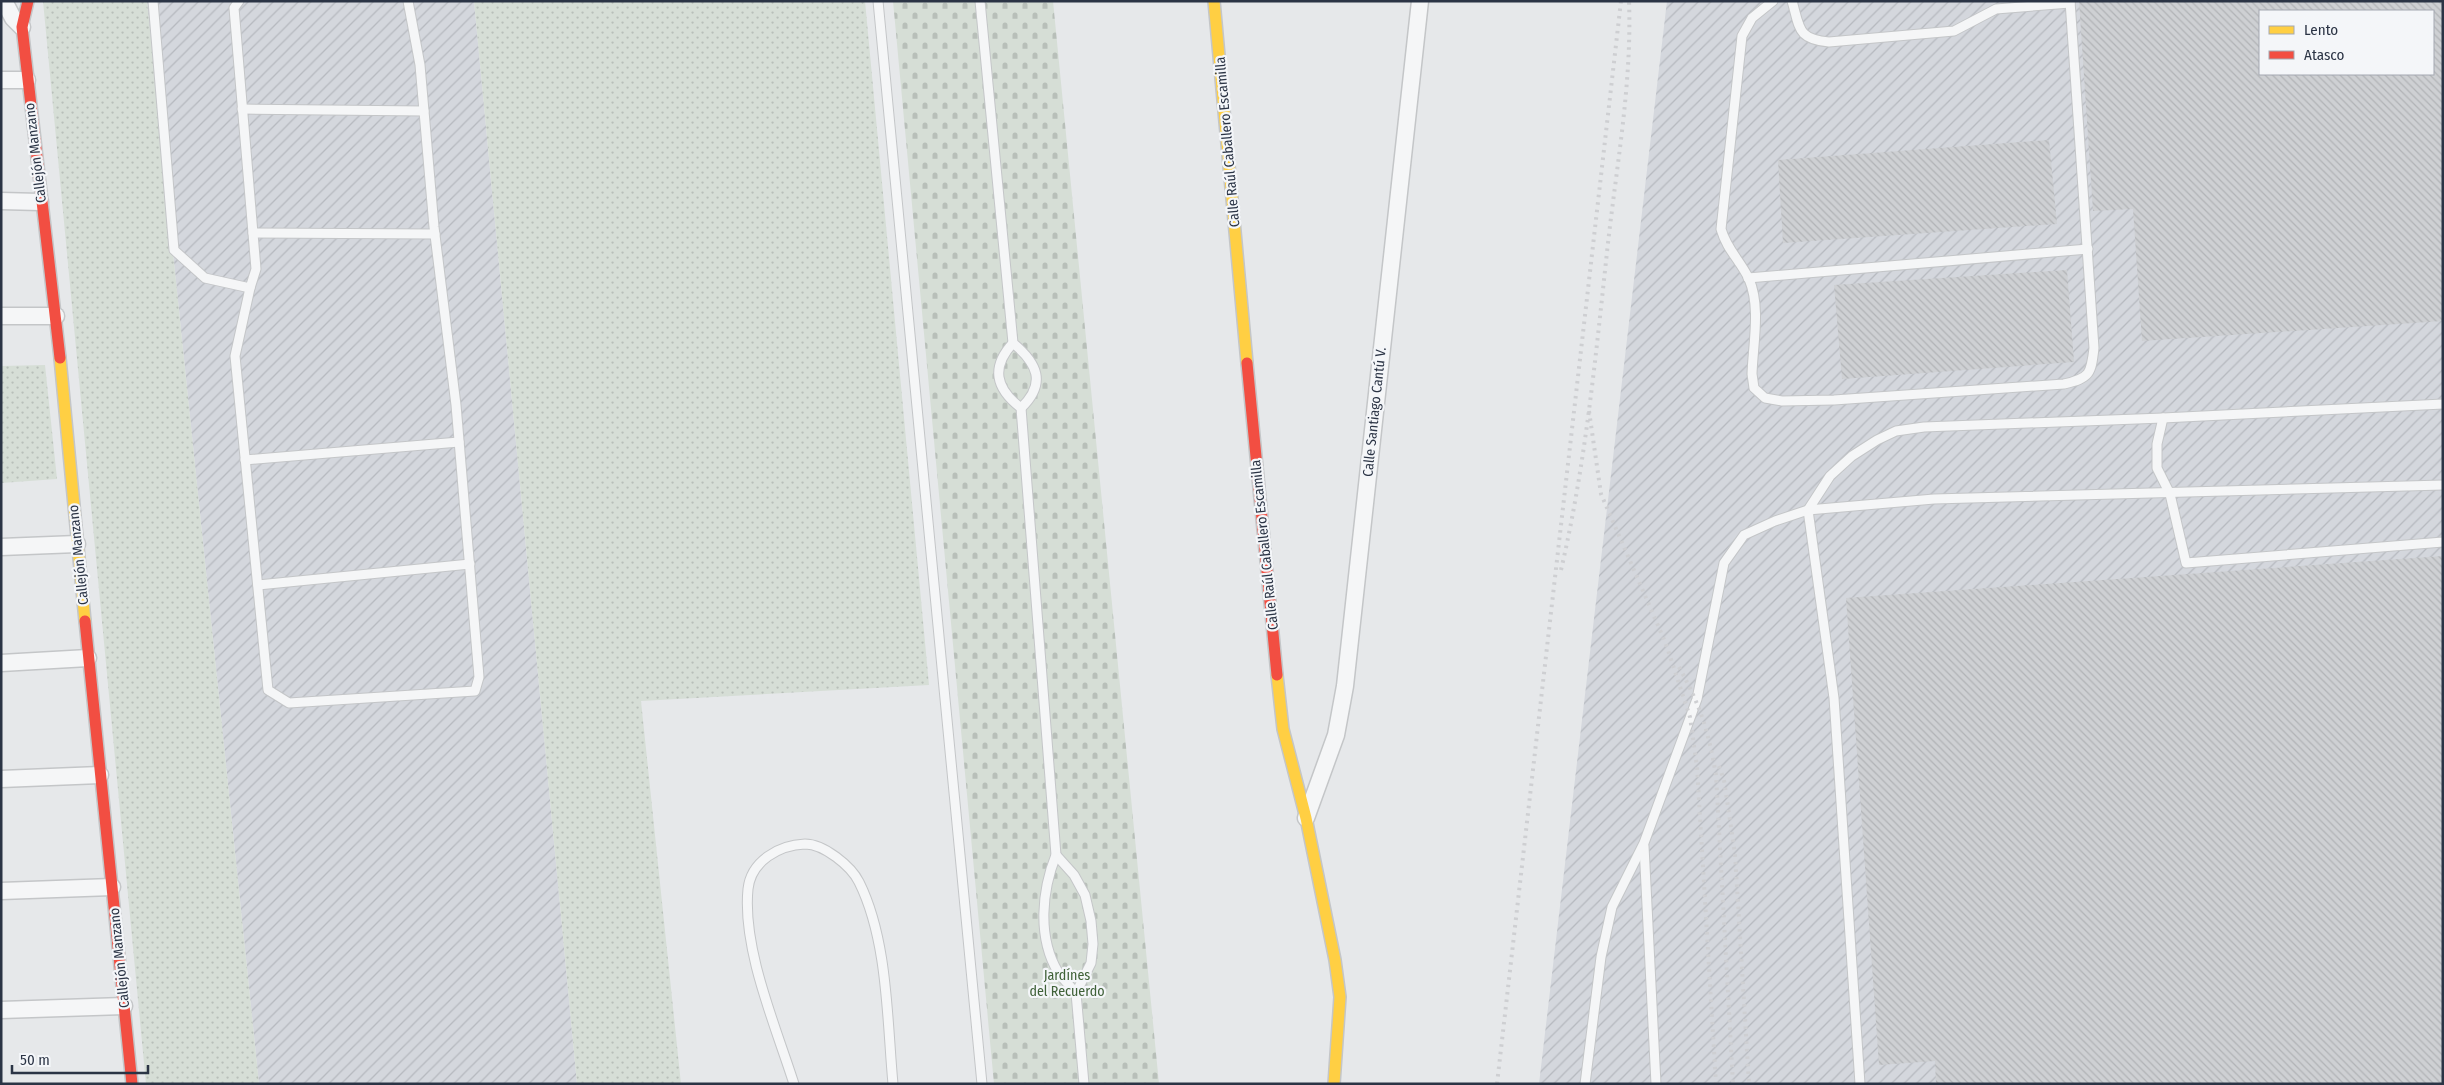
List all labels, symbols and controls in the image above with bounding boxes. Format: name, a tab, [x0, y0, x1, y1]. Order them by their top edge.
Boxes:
legend	[2259, 10, 2434, 75]
text: Lento	[2304, 21, 2338, 39]
text: Atasco	[2304, 46, 2344, 64]
street label: Calle Raúl Caballero Escamilla	[1212, 56, 1243, 228]
street label: Callejón Manzano	[21, 102, 50, 204]
street label: Calle Santiago Cantú V.	[1359, 346, 1390, 478]
street label: Calle Raúl Caballero Escamilla	[1247, 459, 1282, 631]
street label: Callejón Manzano	[65, 504, 92, 606]
street label: Callejón Manzano	[106, 907, 133, 1009]
park label: Jardínes del Recuerdo	[1029, 967, 1105, 1000]
scale bar	[12, 1042, 149, 1074]
text: 50 m	[20, 1051, 50, 1069]

